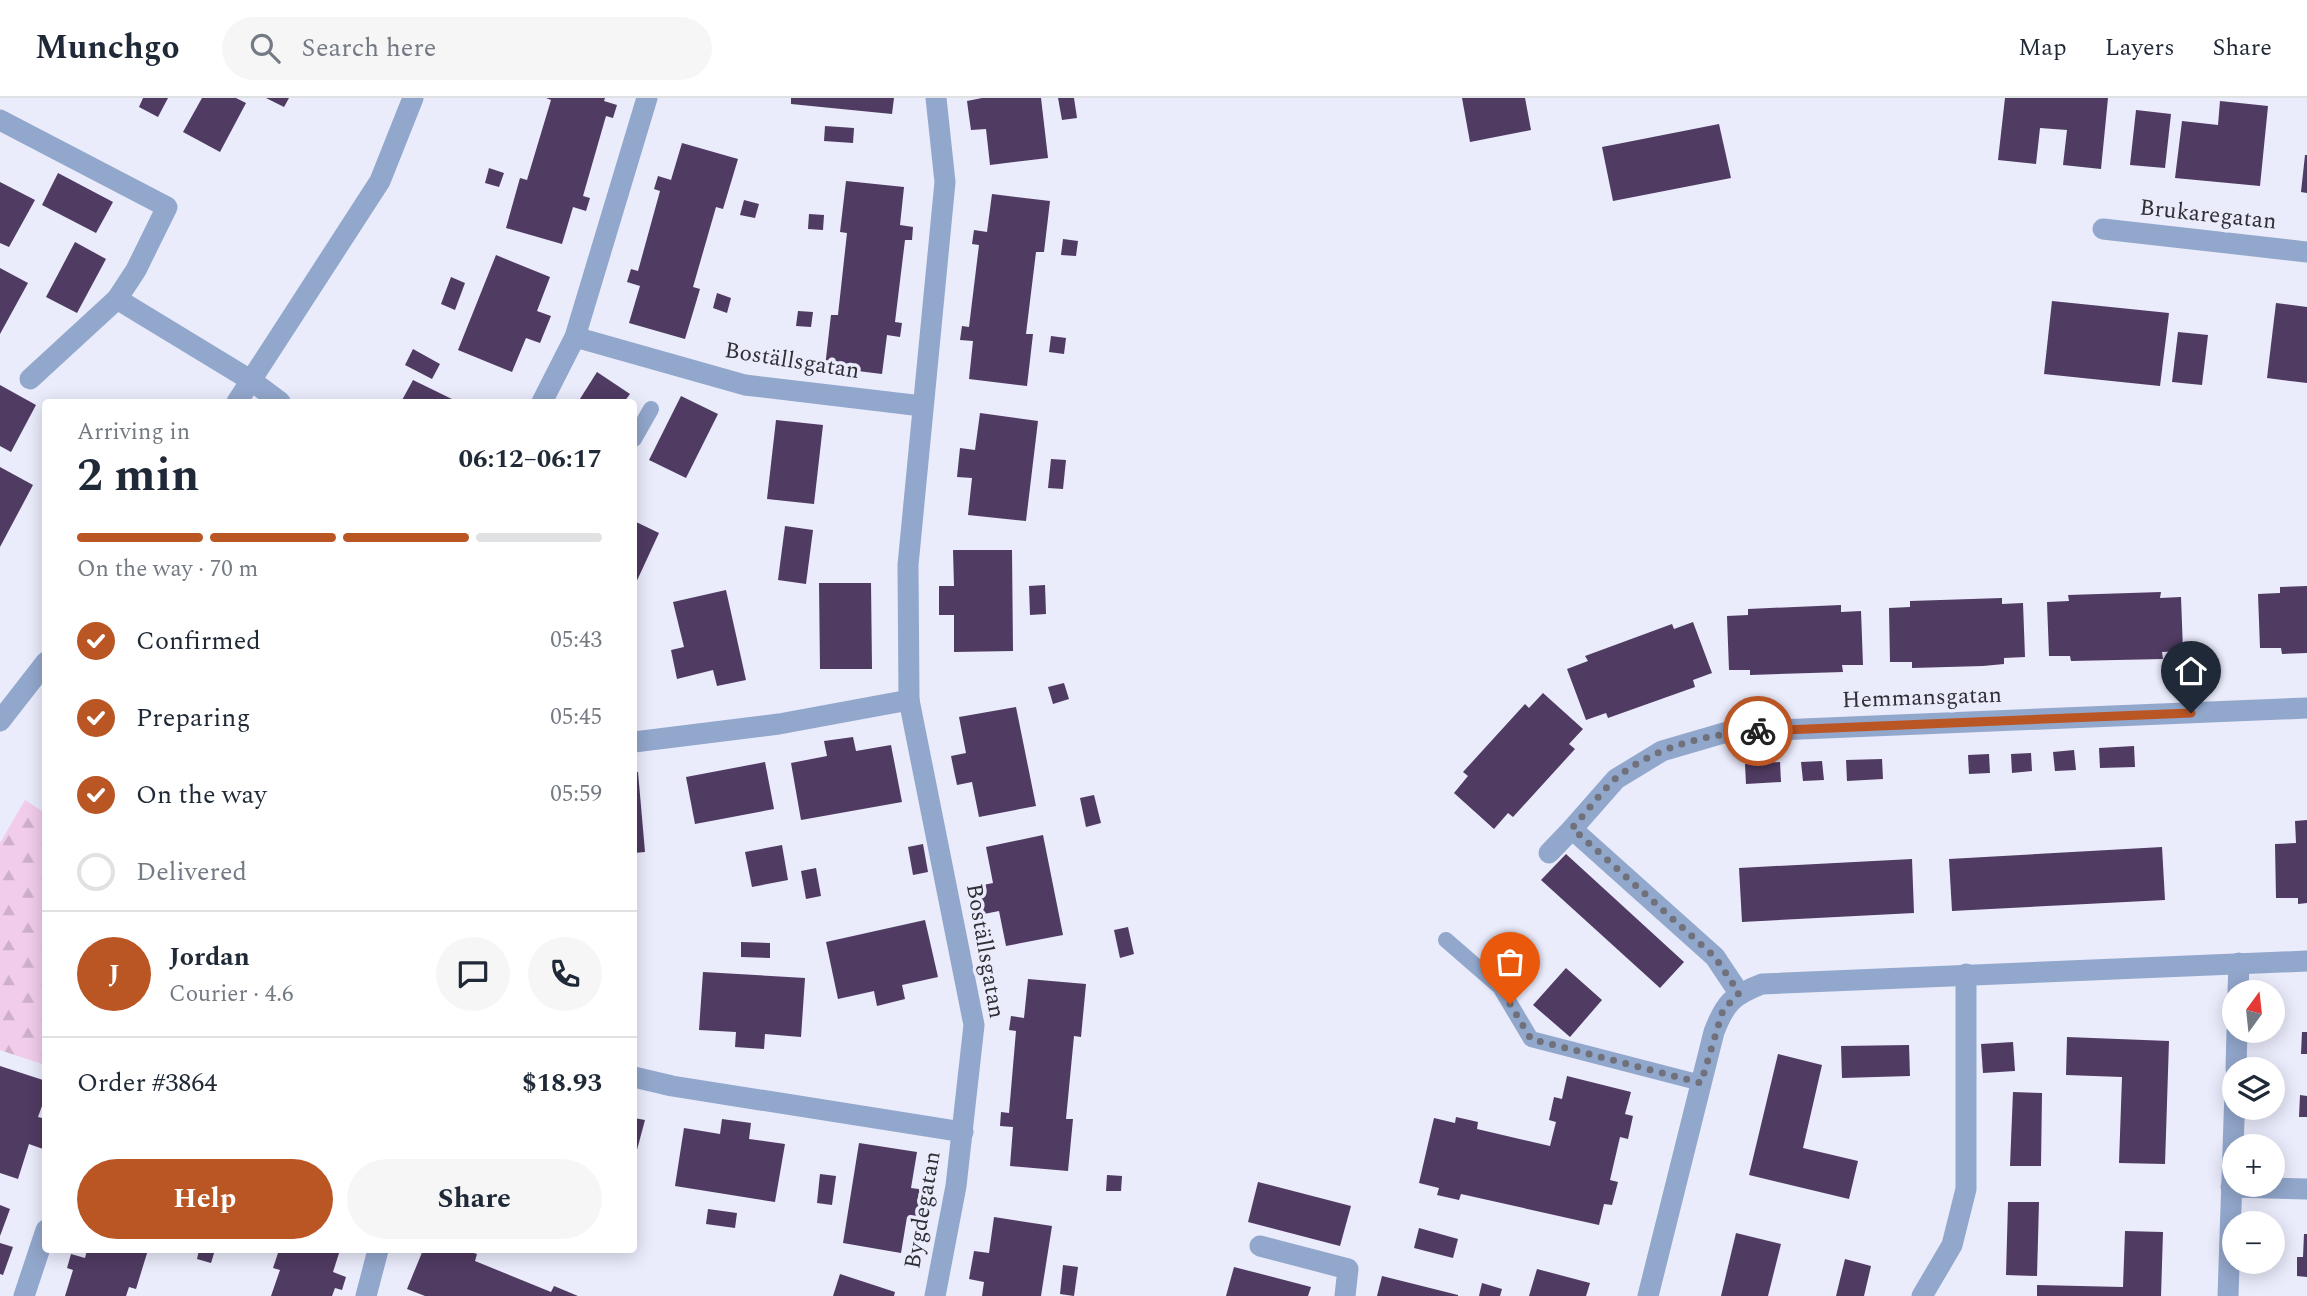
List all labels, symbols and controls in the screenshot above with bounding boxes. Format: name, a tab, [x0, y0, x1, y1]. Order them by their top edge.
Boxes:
search box	[222, 17, 712, 80]
text: Munchgo	[35, 23, 180, 73]
text: Search here	[302, 28, 436, 68]
icon: search	[246, 29, 284, 67]
text: Map	[2018, 30, 2067, 66]
text: Layers	[2105, 30, 2175, 66]
text: Share	[2213, 30, 2272, 66]
street label: Brukaregatan	[2138, 190, 2278, 240]
street label: Boställsgatan	[722, 333, 862, 389]
text: Arriving in	[77, 415, 190, 450]
text: 06:12–06:17	[458, 439, 602, 479]
text: 2 min	[77, 441, 199, 511]
text: On the way · 70 m	[77, 552, 258, 587]
text: Confirmed	[136, 621, 261, 661]
icon: check	[77, 622, 115, 660]
text: 05:43	[550, 623, 602, 658]
pin	[2161, 641, 2221, 713]
icon: home	[2172, 652, 2210, 690]
street label: Hemmansgatan	[1841, 678, 2003, 718]
courier	[1723, 696, 1793, 766]
text: Preparing	[136, 698, 250, 738]
icon: check	[77, 699, 115, 737]
text: 05:45	[550, 700, 602, 735]
icon: bike	[1739, 712, 1777, 750]
text: On the way	[136, 775, 267, 815]
icon: check	[77, 776, 115, 814]
text: 05:59	[550, 777, 602, 812]
text: Delivered	[136, 852, 247, 892]
street label: Boställsgatan	[956, 881, 1014, 1021]
pin	[1480, 932, 1540, 1004]
text: Jordan	[169, 937, 250, 977]
button: chat	[436, 937, 510, 1011]
button: phone	[528, 937, 602, 1011]
icon: bag	[1491, 943, 1529, 981]
text: J	[108, 954, 120, 994]
text: Courier · 4.6	[169, 977, 294, 1012]
north arrow	[2222, 980, 2286, 1043]
map controls	[2222, 980, 2285, 1274]
button: layers	[2222, 1057, 2285, 1120]
text: Order #3864	[77, 1063, 217, 1103]
text: $18.93	[522, 1063, 602, 1103]
button: +	[2222, 1134, 2285, 1197]
street label: Bygdegatan	[895, 1148, 951, 1272]
button: Help	[77, 1159, 333, 1239]
button: Share	[347, 1159, 602, 1239]
button: −	[2222, 1211, 2285, 1274]

